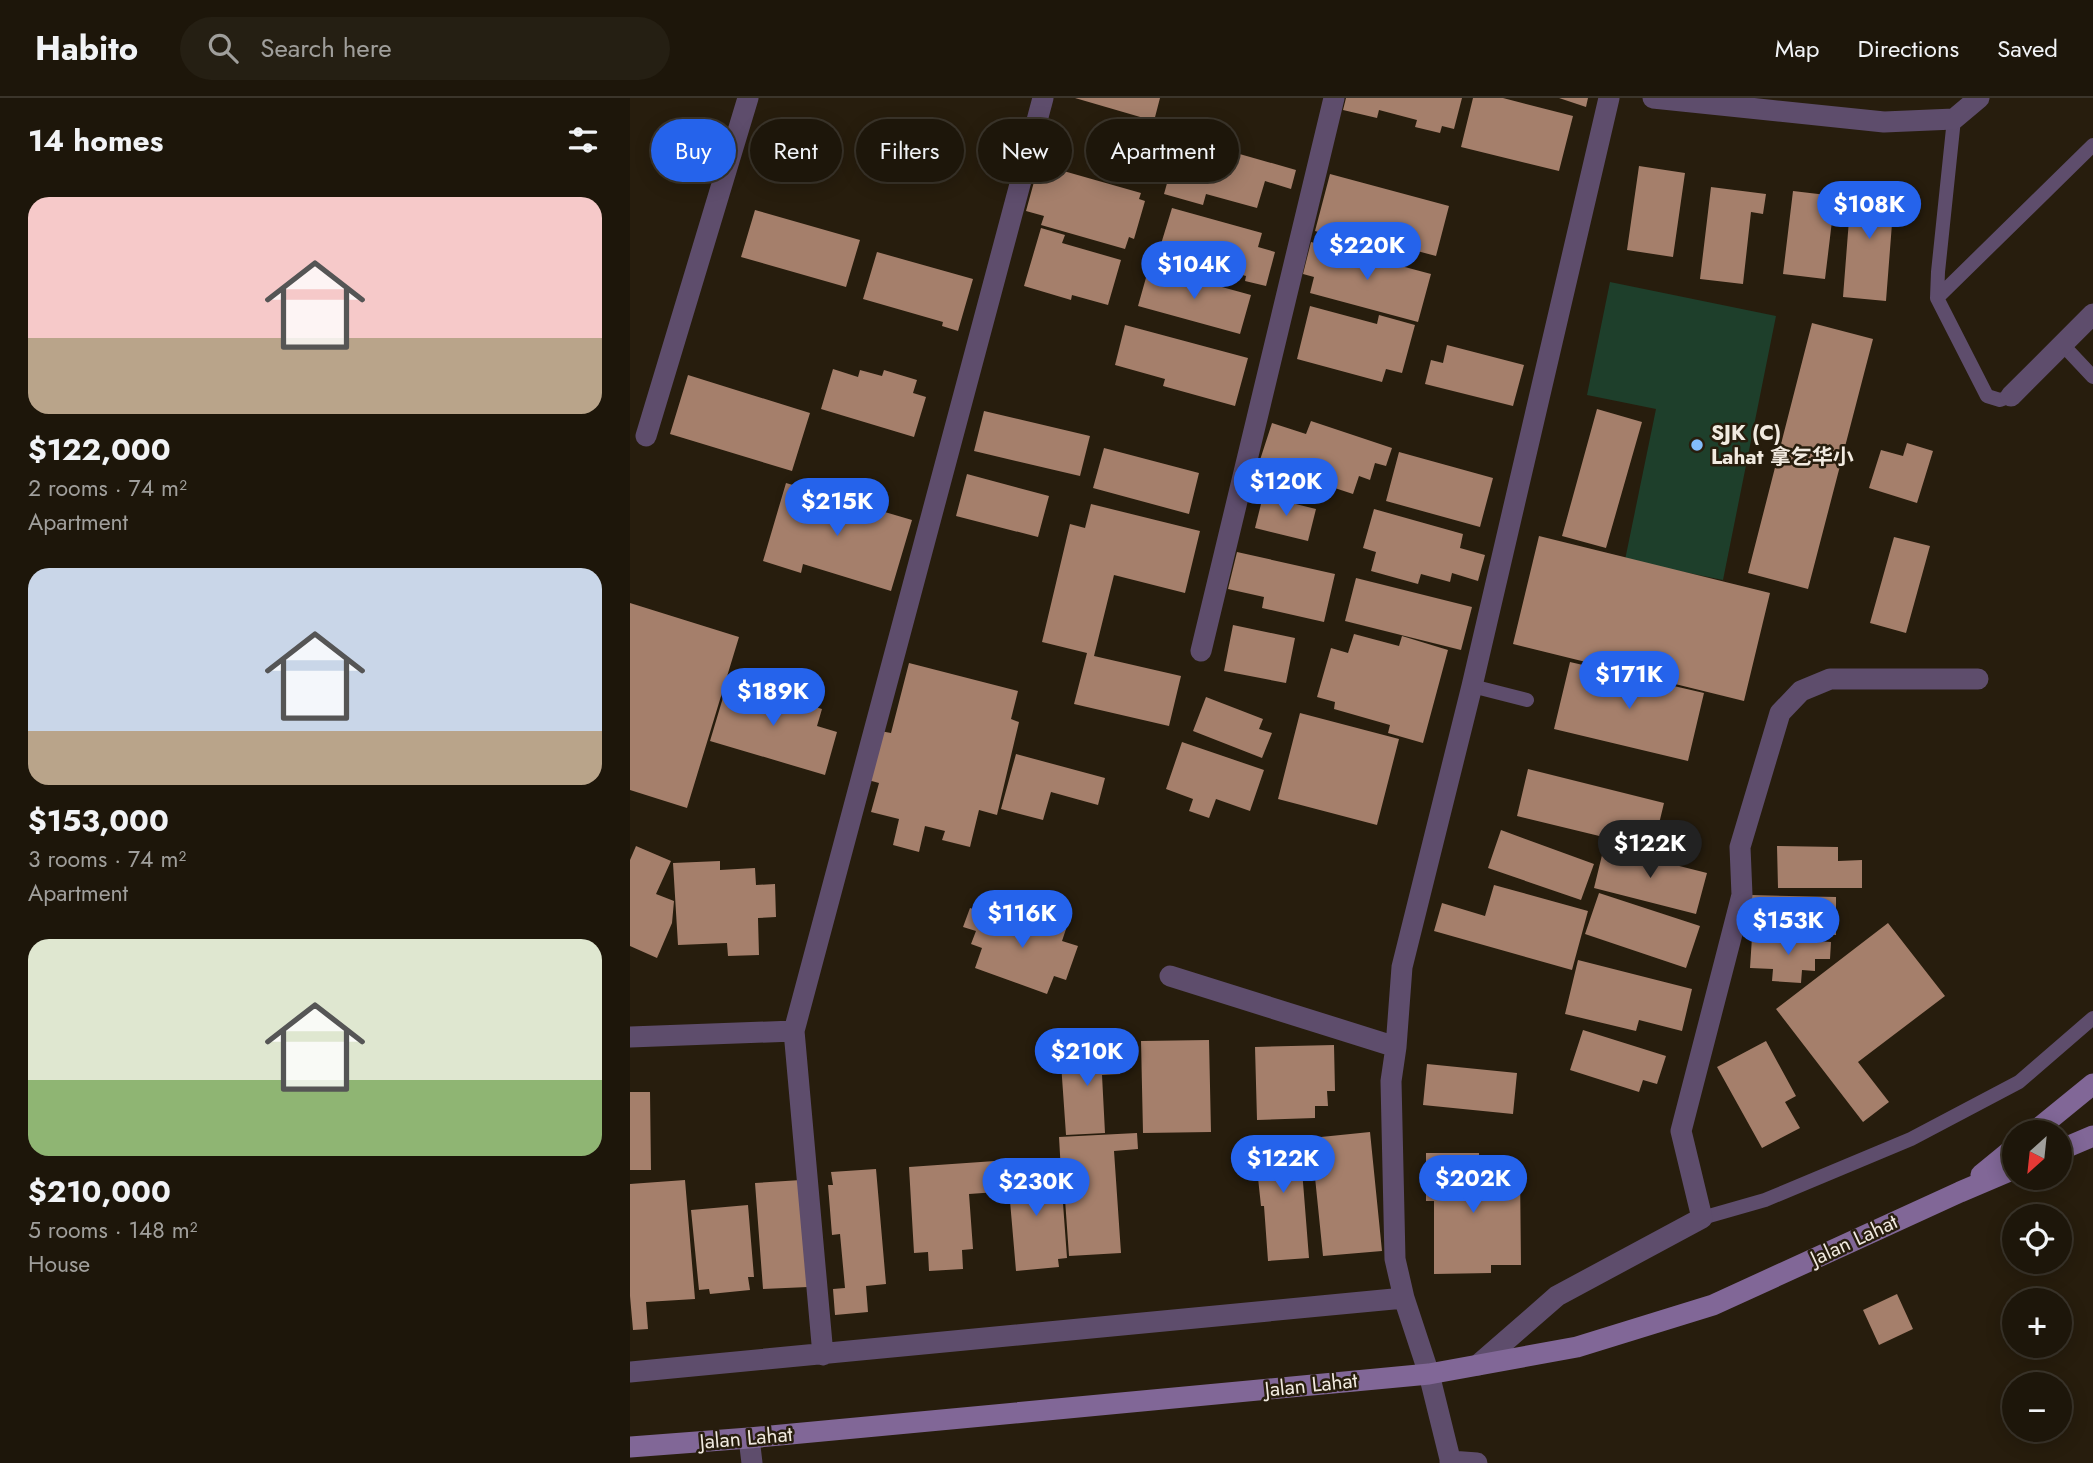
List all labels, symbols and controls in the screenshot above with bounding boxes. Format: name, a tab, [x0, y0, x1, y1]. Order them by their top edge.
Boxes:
search box	[180, 17, 670, 80]
text: Habito	[35, 25, 138, 72]
icon: search	[204, 29, 242, 67]
text: Search here	[260, 29, 392, 67]
text: Map	[1775, 31, 1820, 66]
text: Directions	[1858, 31, 1959, 66]
text: Saved	[1997, 31, 2058, 66]
text: 14 homes	[28, 119, 163, 162]
chip: Buy	[651, 119, 736, 182]
chip: Rent	[750, 119, 842, 182]
chip: Filters	[856, 119, 964, 182]
chip: New	[978, 119, 1072, 182]
chip: Apartment	[1086, 119, 1239, 182]
icon: filters	[564, 121, 602, 159]
pin: $108K	[1820, 181, 1918, 241]
text: $108K	[1833, 187, 1905, 221]
pin: $220K	[1318, 222, 1416, 282]
text: $220K	[1329, 228, 1405, 262]
icon: home	[252, 242, 378, 368]
pin: $104K	[1145, 242, 1243, 301]
text: $104K	[1157, 247, 1231, 281]
place label: SJK (C) Lahat 拿乞华小	[1711, 418, 1854, 472]
text: $122,000	[28, 428, 171, 471]
marker: SJK (C) Lahat 拿乞华小	[1689, 437, 1705, 453]
pin: $120K	[1237, 458, 1335, 518]
text: $120K	[1250, 464, 1322, 498]
text: 2 rooms · 74 m²	[28, 471, 187, 505]
pin: $215K	[788, 478, 886, 538]
text: $215K	[801, 484, 873, 518]
text: Apartment	[28, 505, 128, 539]
icon: home	[252, 613, 378, 739]
pin: $171K	[1580, 652, 1678, 711]
text: $171K	[1595, 657, 1663, 691]
pin: $189K	[724, 668, 822, 728]
text: $189K	[737, 674, 809, 708]
text: $153,000	[28, 799, 169, 842]
pin: $122K	[1601, 820, 1699, 880]
text: $122K	[1614, 826, 1686, 860]
text: 3 rooms · 74 m²	[28, 842, 186, 876]
text: Apartment	[28, 876, 128, 910]
pin: $116K	[973, 890, 1071, 950]
text: $116K	[987, 896, 1057, 930]
pin: $153K	[1739, 898, 1837, 957]
text: $153K	[1752, 903, 1824, 937]
icon: home	[252, 984, 378, 1110]
pin: $210K	[1038, 1028, 1136, 1088]
text: $210K	[1051, 1034, 1123, 1068]
north arrow	[2002, 1120, 2072, 1190]
map controls	[2002, 1120, 2072, 1442]
pin: $122K	[1234, 1136, 1332, 1195]
text: $122K	[1247, 1141, 1319, 1175]
pin: $202K	[1424, 1156, 1522, 1215]
pin: $230K	[987, 1158, 1085, 1218]
text: $202K	[1435, 1161, 1511, 1195]
text: $230K	[999, 1164, 1073, 1198]
text: $210,000	[28, 1170, 171, 1213]
button: locate	[2002, 1204, 2072, 1274]
street label: Jalan Lahat	[1803, 1207, 1903, 1275]
text: 5 rooms · 148 m²	[28, 1213, 198, 1247]
text: House	[28, 1247, 90, 1281]
button: +	[2002, 1288, 2072, 1358]
street label: Jalan Lahat	[1260, 1365, 1359, 1405]
button: −	[2002, 1372, 2072, 1442]
street label: Jalan Lahat	[695, 1419, 794, 1457]

